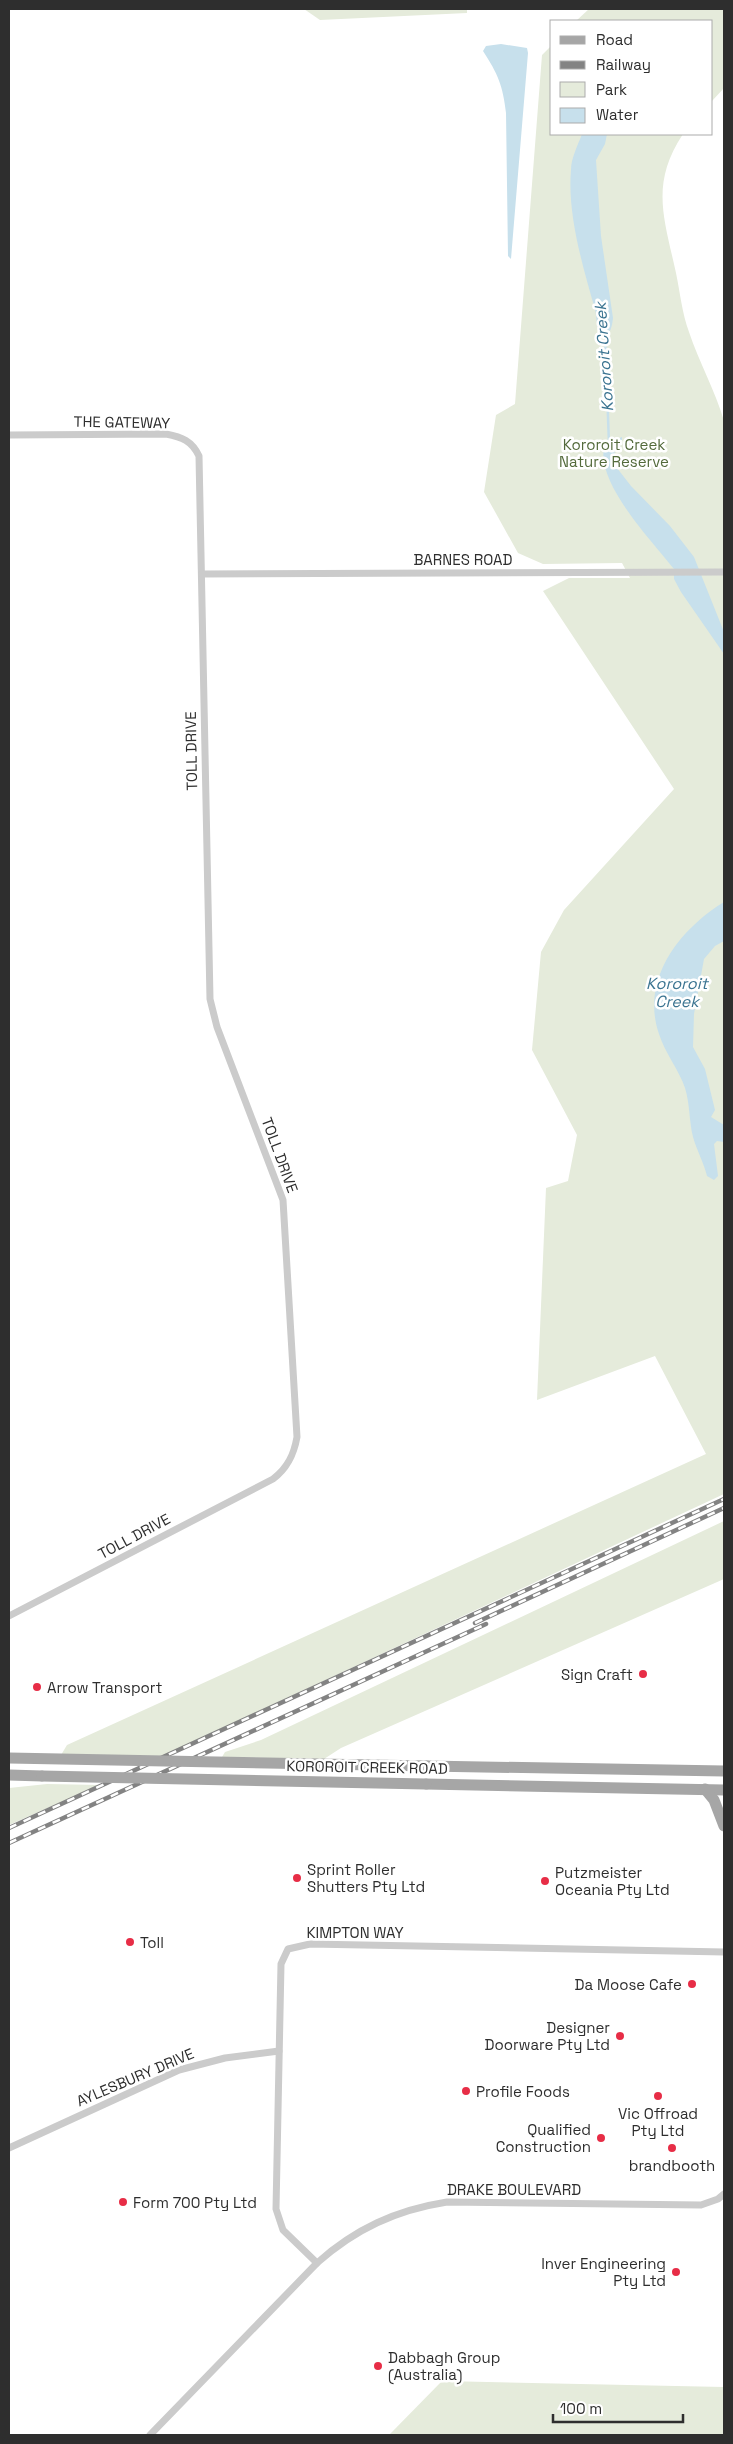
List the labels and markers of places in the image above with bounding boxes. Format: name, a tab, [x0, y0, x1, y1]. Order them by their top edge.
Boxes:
place label: Sign Craft	[561, 1665, 633, 1684]
marker: Sign Craft	[637, 1668, 649, 1680]
place label: Arrow Transport	[47, 1678, 162, 1697]
marker: Arrow Transport	[31, 1681, 43, 1693]
place label: Sprint Roller Shutters Pty Ltd	[307, 1860, 425, 1896]
place label: Putzmeister Oceania Pty Ltd	[555, 1863, 670, 1899]
marker: Sprint Roller Shutters Pty Ltd	[291, 1872, 303, 1884]
marker: Putzmeister Oceania Pty Ltd	[539, 1875, 551, 1887]
place label: Toll	[140, 1933, 164, 1952]
marker: Toll	[124, 1936, 136, 1948]
place label: Da Moose Cafe	[574, 1975, 682, 1994]
marker: Da Moose Cafe	[686, 1978, 698, 1990]
place label: Designer Doorware Pty Ltd	[484, 2018, 610, 2054]
marker: Designer Doorware Pty Ltd	[614, 2030, 626, 2042]
place label: Profile Foods	[476, 2082, 570, 2101]
marker: Profile Foods	[460, 2085, 472, 2097]
marker: Vic Offroad Pty Ltd	[652, 2090, 664, 2102]
place label: Vic Offroad Pty Ltd	[618, 2104, 698, 2140]
place label: Qualified Construction	[496, 2120, 591, 2156]
marker: Qualified Construction	[595, 2132, 607, 2144]
marker: brandbooth	[666, 2142, 678, 2154]
place label: brandbooth	[629, 2156, 715, 2175]
place label: Form 700 Pty Ltd	[133, 2193, 257, 2212]
marker: Form 700 Pty Ltd	[117, 2196, 129, 2208]
place label: Inver Engineering Pty Ltd	[541, 2254, 666, 2290]
marker: Inver Engineering Pty Ltd	[670, 2266, 682, 2278]
place label: Dabbagh Group (Australia)	[388, 2348, 500, 2385]
marker: Dabbagh Group (Australia)	[372, 2360, 384, 2372]

